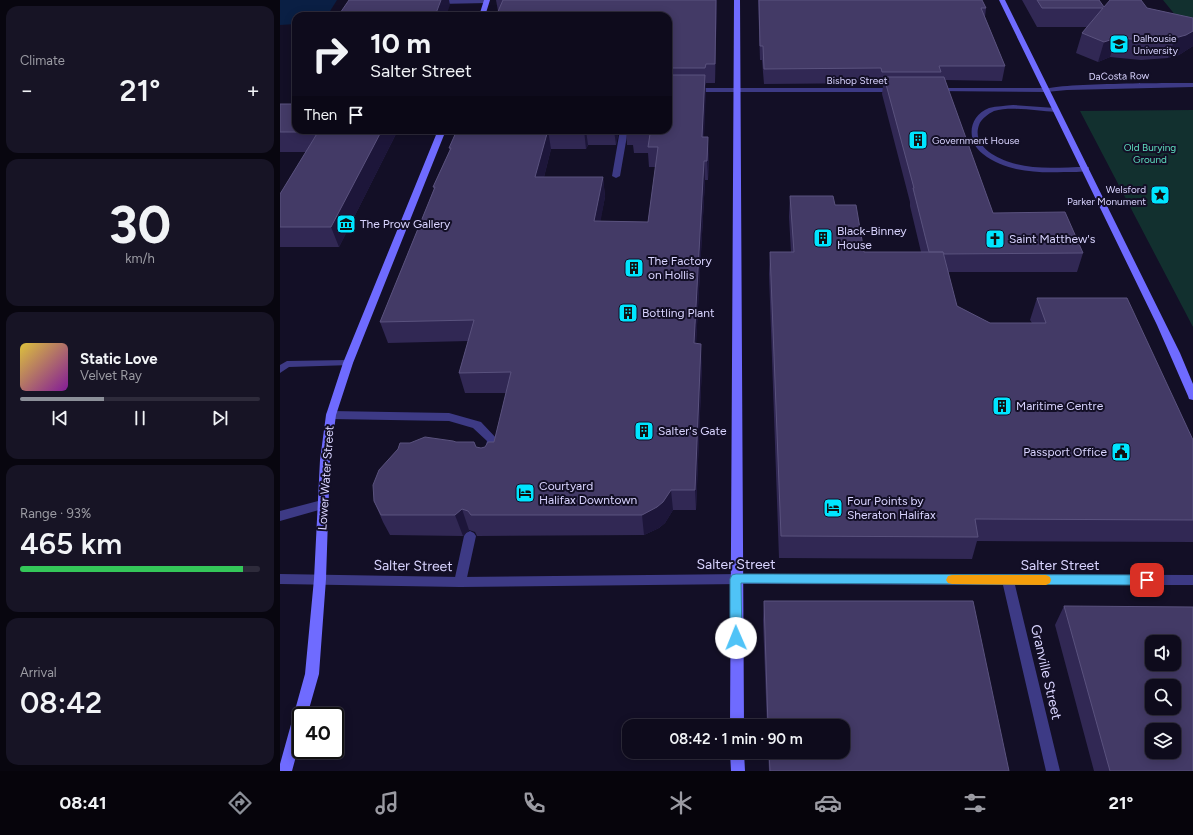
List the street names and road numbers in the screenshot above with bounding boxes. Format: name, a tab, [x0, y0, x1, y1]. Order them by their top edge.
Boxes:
street label: DaCosta Row	[1089, 69, 1150, 83]
street label: Bishop Street	[827, 74, 888, 87]
street label: Lower Water Street	[315, 425, 337, 531]
street label: Salter Street	[696, 556, 776, 573]
street label: Salter Street	[373, 557, 453, 575]
street label: Salter Street	[1020, 557, 1100, 574]
street label: Granville Street	[1027, 623, 1065, 721]

